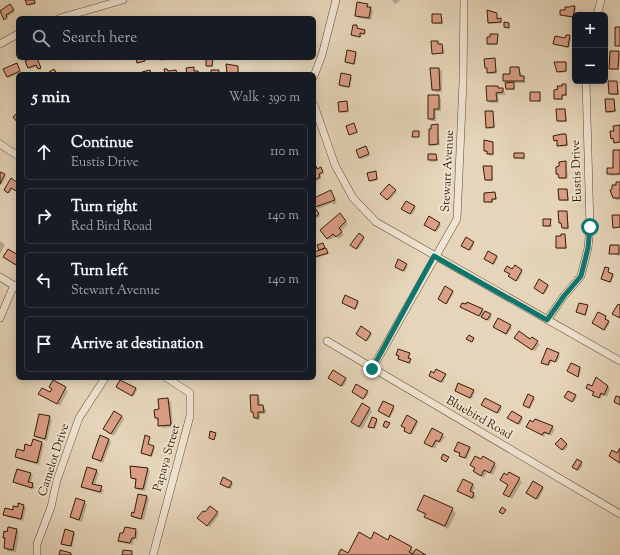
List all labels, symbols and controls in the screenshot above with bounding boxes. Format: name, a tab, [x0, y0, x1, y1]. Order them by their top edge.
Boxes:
map controls	[572, 12, 608, 84]
button: +	[572, 12, 608, 48]
search box	[16, 16, 316, 60]
icon: search	[30, 27, 52, 49]
text: Search here	[62, 28, 137, 49]
button: −	[572, 48, 608, 84]
text: 5 min	[32, 86, 70, 110]
text: Walk · 390 m	[229, 89, 300, 107]
street label: Stewart Avenue	[437, 129, 459, 213]
text: Continue	[71, 133, 133, 154]
street label: Eustis Drive	[567, 139, 587, 203]
icon: ahead	[33, 141, 55, 163]
text: 110 m	[270, 143, 299, 161]
text: Eustis Drive	[71, 154, 139, 172]
text: Turn right	[71, 197, 137, 218]
icon: right	[33, 205, 55, 227]
text: 140 m	[268, 207, 299, 225]
text: Red Bird Road	[71, 218, 152, 236]
route start	[581, 218, 599, 236]
text: Turn left	[71, 261, 128, 282]
icon: left	[33, 269, 55, 291]
text: 140 m	[268, 271, 299, 289]
text: Stewart Avenue	[71, 282, 160, 300]
icon: arrive	[33, 333, 55, 355]
text: Arrive at destination	[71, 334, 204, 355]
route end	[363, 360, 381, 378]
street label: Bluebird Road	[443, 392, 516, 444]
street label: Camelot Drive	[34, 421, 74, 499]
street label: Papaya Street	[149, 422, 185, 494]

